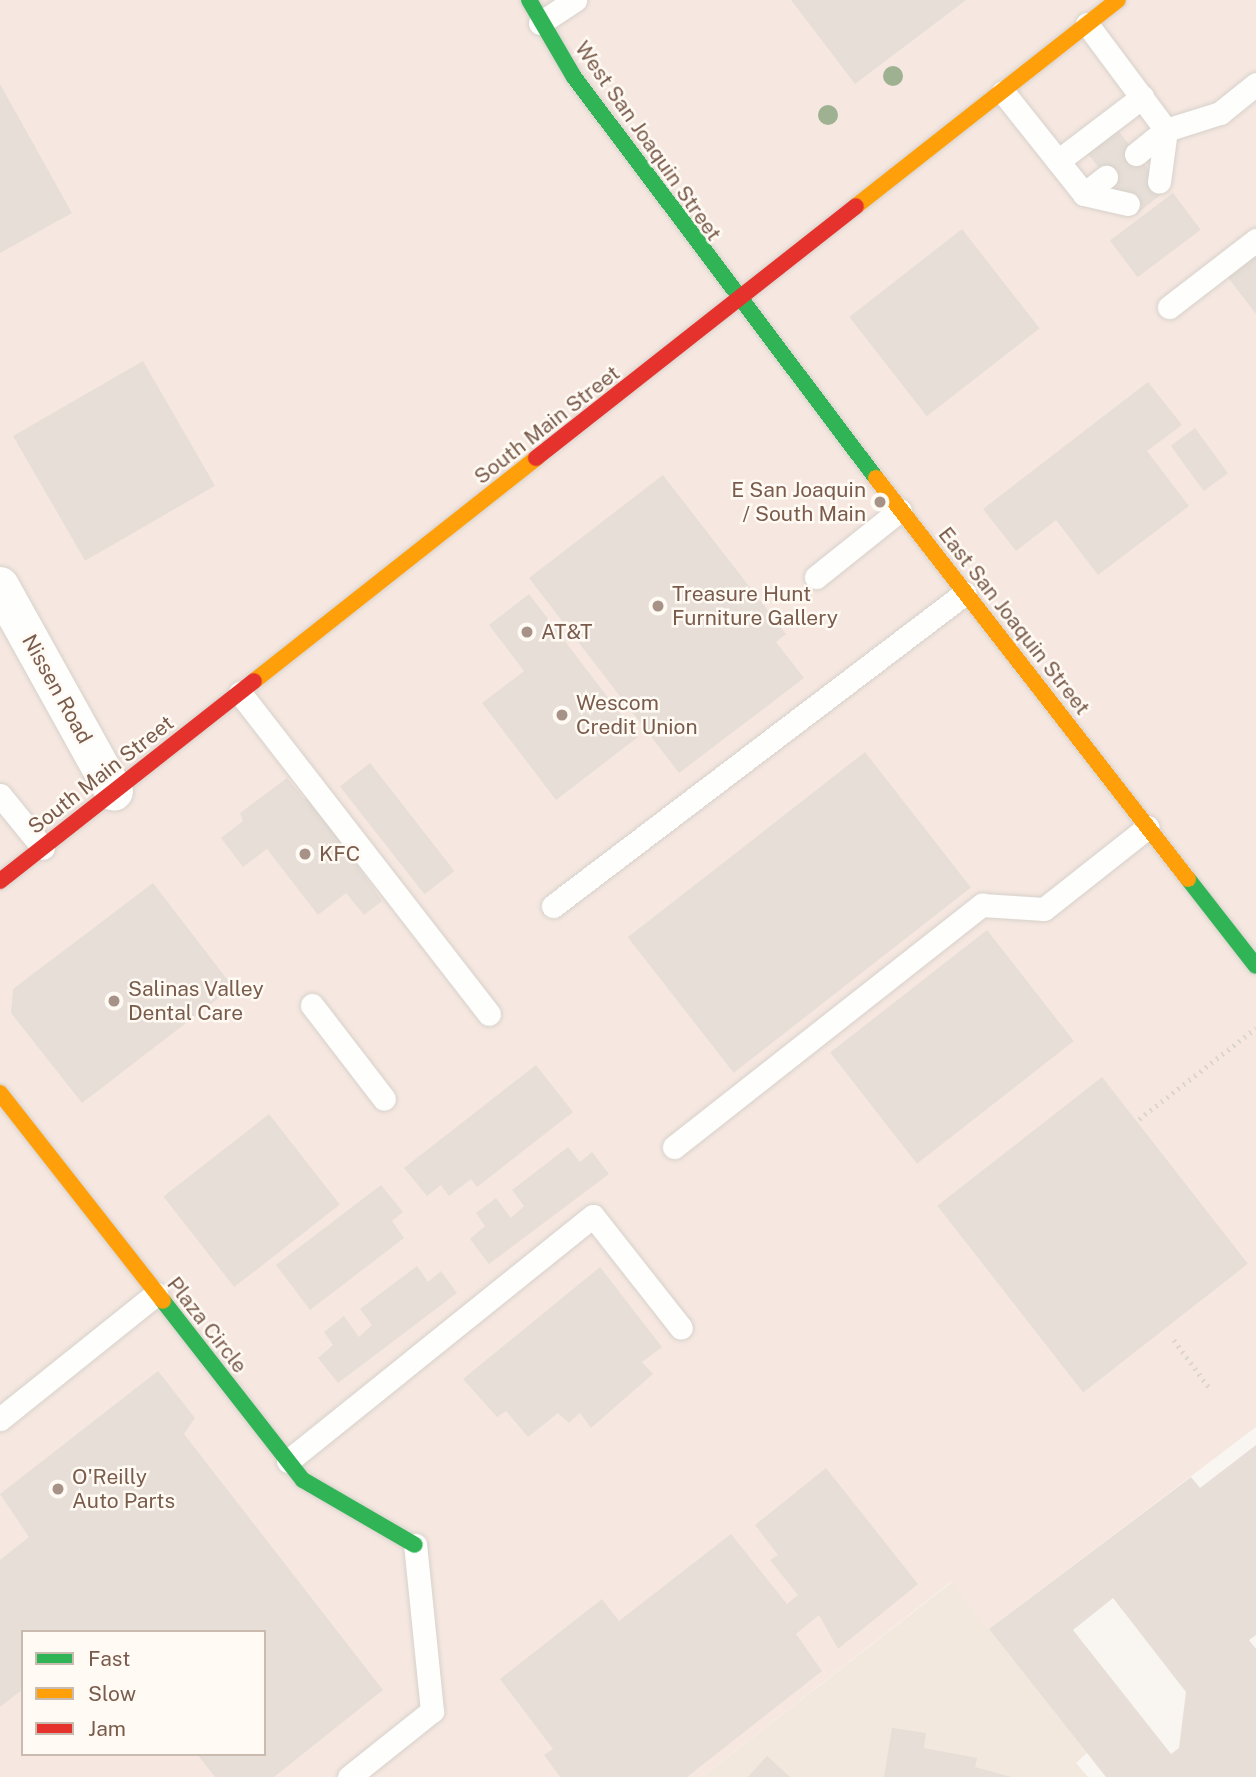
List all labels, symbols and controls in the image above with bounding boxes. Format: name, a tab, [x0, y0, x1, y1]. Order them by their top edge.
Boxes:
street label: West San Joaquin Street	[570, 36, 726, 246]
street label: South Main Street	[469, 360, 625, 490]
place label: E San Joaquin / South Main	[731, 477, 866, 527]
marker: E San Joaquin / South Main	[872, 494, 888, 510]
street label: East San Joaquin Street	[933, 522, 1095, 720]
place label: Treasure Hunt Furniture Gallery	[672, 581, 838, 631]
marker: Treasure Hunt Furniture Gallery	[650, 598, 666, 614]
place label: AT&T	[541, 619, 593, 645]
marker: AT&T	[519, 624, 535, 640]
street label: Nissen Road	[17, 630, 97, 748]
place label: Wescom Credit Union	[576, 690, 698, 740]
marker: Wescom Credit Union	[554, 707, 570, 723]
street label: South Main Street	[23, 710, 179, 840]
place label: KFC	[319, 841, 360, 867]
marker: KFC	[297, 846, 313, 862]
place label: Salinas Valley Dental Care	[128, 976, 264, 1026]
marker: Salinas Valley Dental Care	[106, 993, 122, 1009]
street label: Plaza Circle	[162, 1272, 252, 1378]
place label: O'Reilly Auto Parts	[72, 1464, 175, 1514]
marker: O'Reilly Auto Parts	[50, 1481, 66, 1497]
legend	[21, 1630, 266, 1756]
text: Fast	[88, 1646, 130, 1671]
text: Slow	[88, 1681, 136, 1706]
text: Jam	[88, 1716, 126, 1741]

